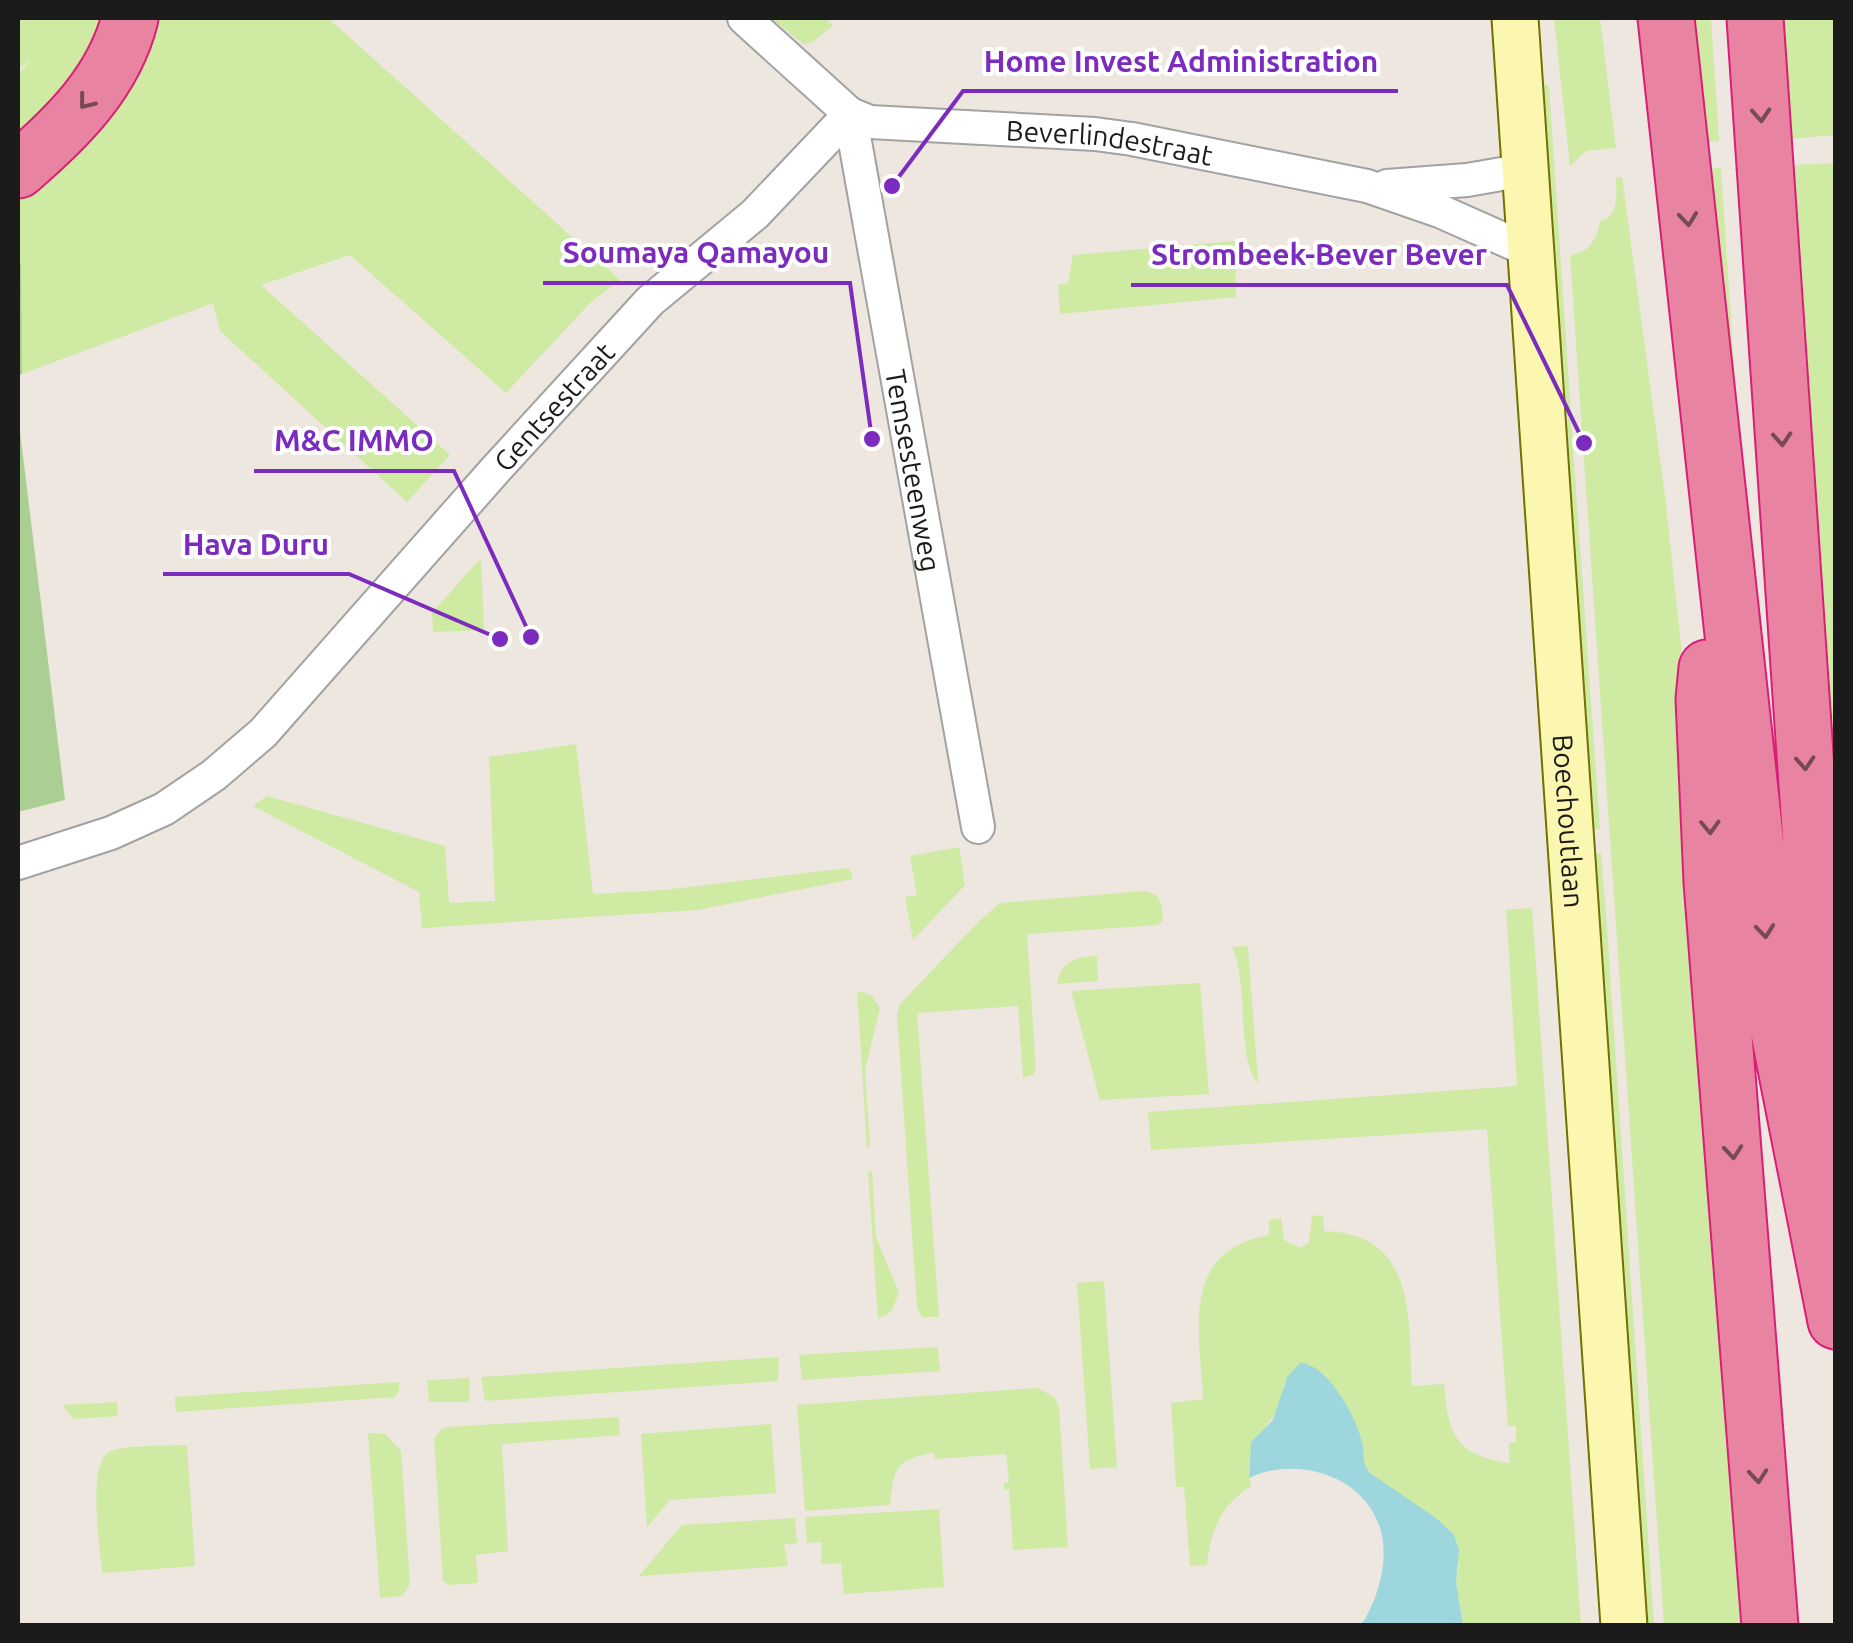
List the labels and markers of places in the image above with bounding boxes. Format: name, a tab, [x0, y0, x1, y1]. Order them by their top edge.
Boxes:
callout: Home Invest Administration	[963, 31, 1398, 91]
callout: Soumaya Qamayou	[543, 223, 850, 283]
callout: Strombeek-Bever Bever	[1131, 225, 1507, 285]
callout: M&C IMMO	[254, 411, 454, 471]
callout: Hava Duru	[163, 514, 349, 574]

